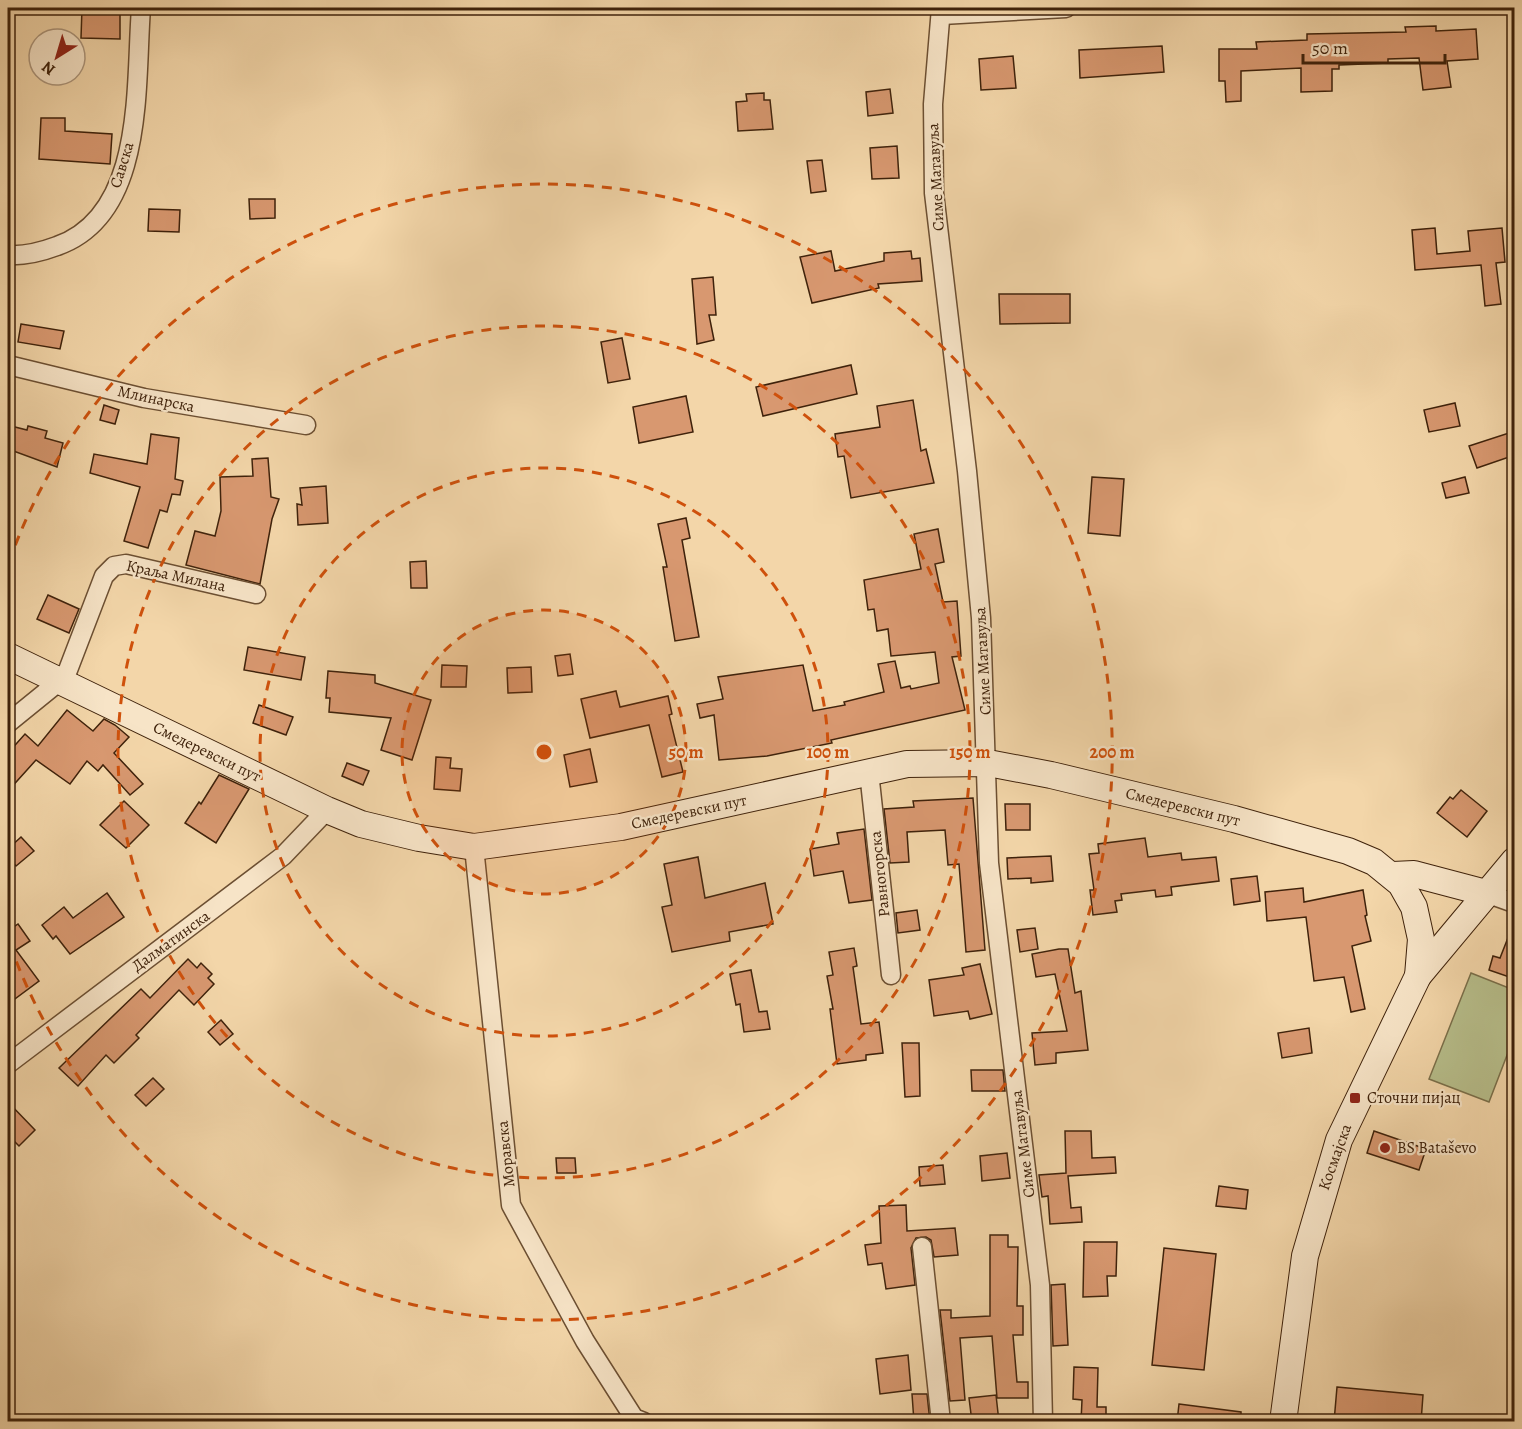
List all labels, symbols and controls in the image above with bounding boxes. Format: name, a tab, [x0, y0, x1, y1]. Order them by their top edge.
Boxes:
north arrow	[27, 27, 87, 87]
scale bar	[1303, 27, 1446, 65]
text: 50 m	[1312, 36, 1348, 60]
text: N	[37, 56, 60, 80]
street label: Симе Матавуља	[922, 122, 950, 232]
street label: Савска	[105, 139, 140, 191]
street label: Млинарска	[115, 380, 197, 418]
street label: Краља Милана	[124, 555, 228, 597]
street label: Симе Матавуља	[969, 606, 997, 716]
street label: Смедеревски пут	[149, 716, 265, 788]
text: 50 m	[669, 740, 703, 764]
text: 100 m	[807, 740, 849, 764]
text: 150 m	[949, 740, 991, 764]
text: 200 m	[1089, 740, 1135, 764]
centre of rings	[534, 742, 554, 762]
street label: Смедеревски пут	[1123, 782, 1243, 832]
street label: Смедеревски пут	[629, 789, 749, 835]
street label: Равногорска	[864, 829, 895, 918]
street label: Далматинска	[127, 905, 215, 977]
place label: Сточни пијац	[1367, 1087, 1461, 1109]
street label: Симе Матавуља	[1005, 1088, 1041, 1199]
marker: Сточни пијац	[1348, 1091, 1362, 1105]
street label: Моравска	[491, 1119, 520, 1188]
street label: Космајска	[1313, 1120, 1357, 1193]
place label: BS Bataševo	[1397, 1137, 1476, 1159]
marker: BS Bataševo	[1378, 1141, 1392, 1155]

